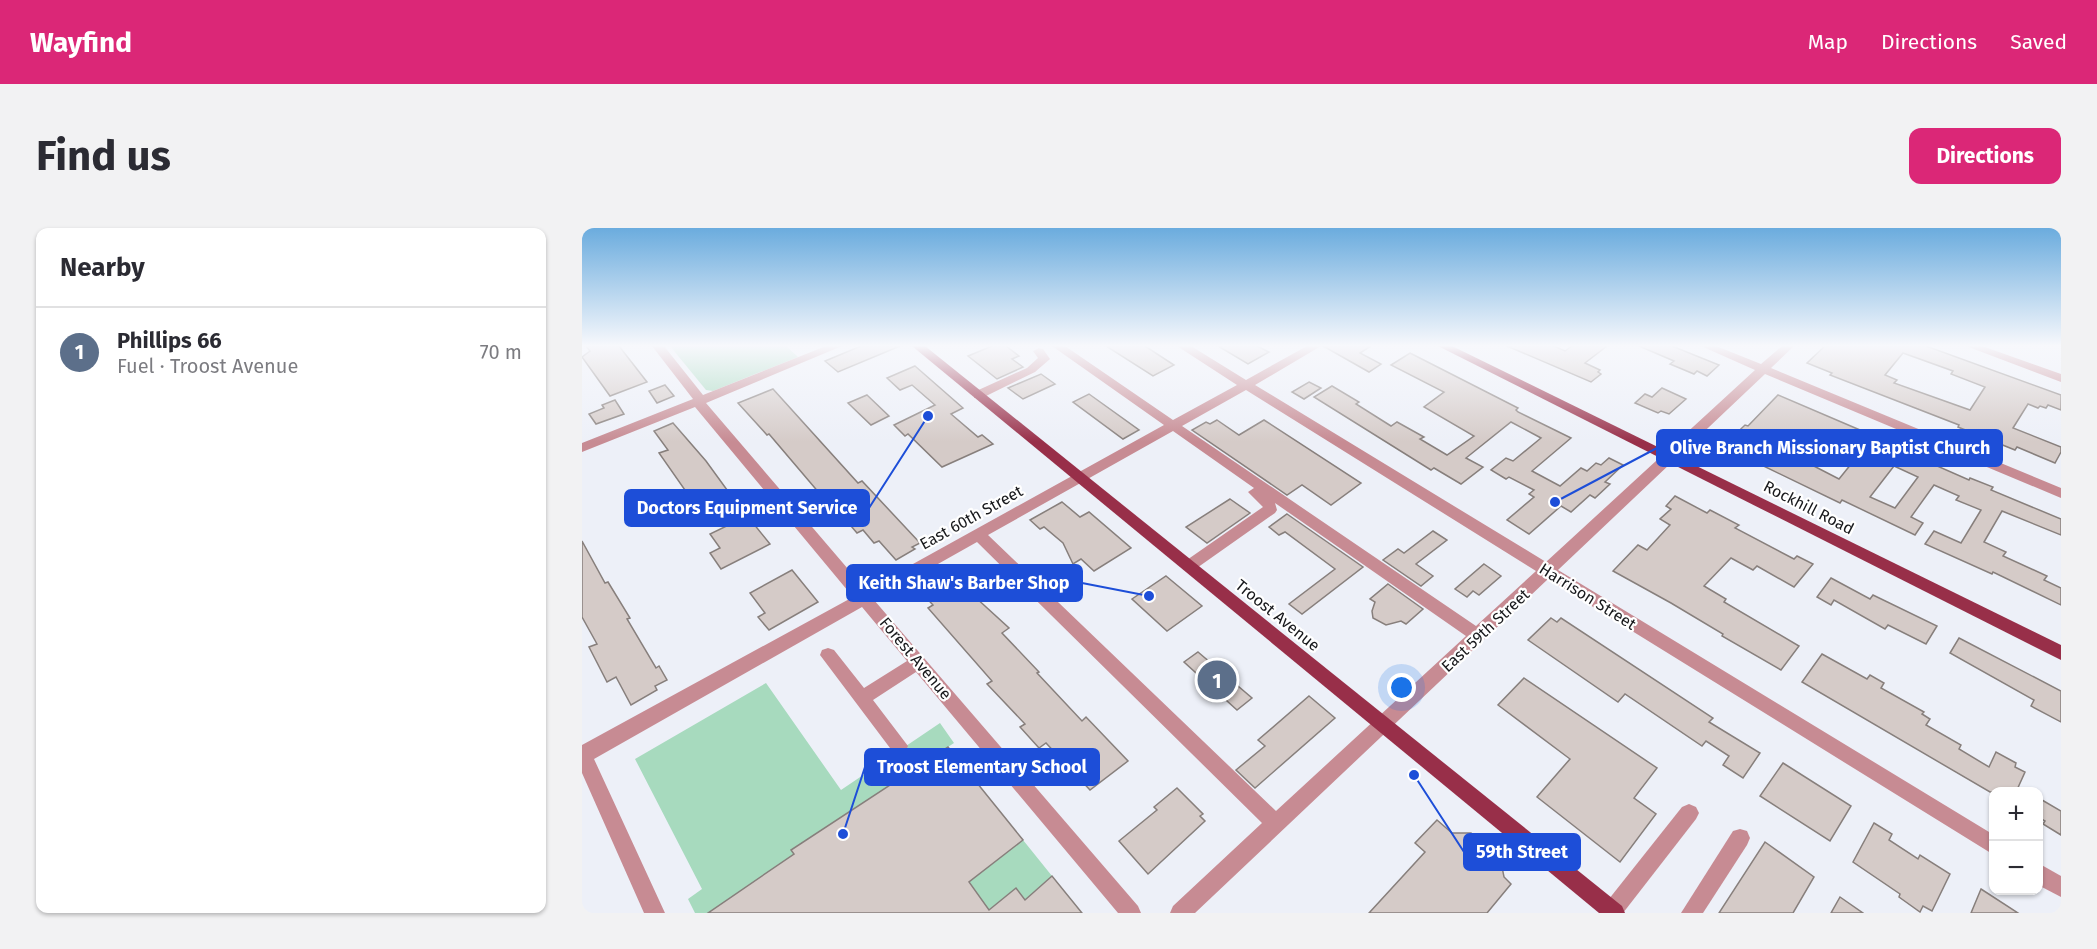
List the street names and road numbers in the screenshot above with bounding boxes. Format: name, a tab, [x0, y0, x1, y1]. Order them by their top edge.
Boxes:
street label: Rockhill Road	[1760, 477, 1857, 538]
street label: East 60th Street	[916, 481, 1026, 554]
street label: Harrison Street	[1536, 559, 1640, 634]
street label: Troost Avenue	[1232, 576, 1324, 655]
street label: East 59th Street	[1437, 585, 1533, 676]
street label: Forest Avenue	[876, 613, 956, 703]

